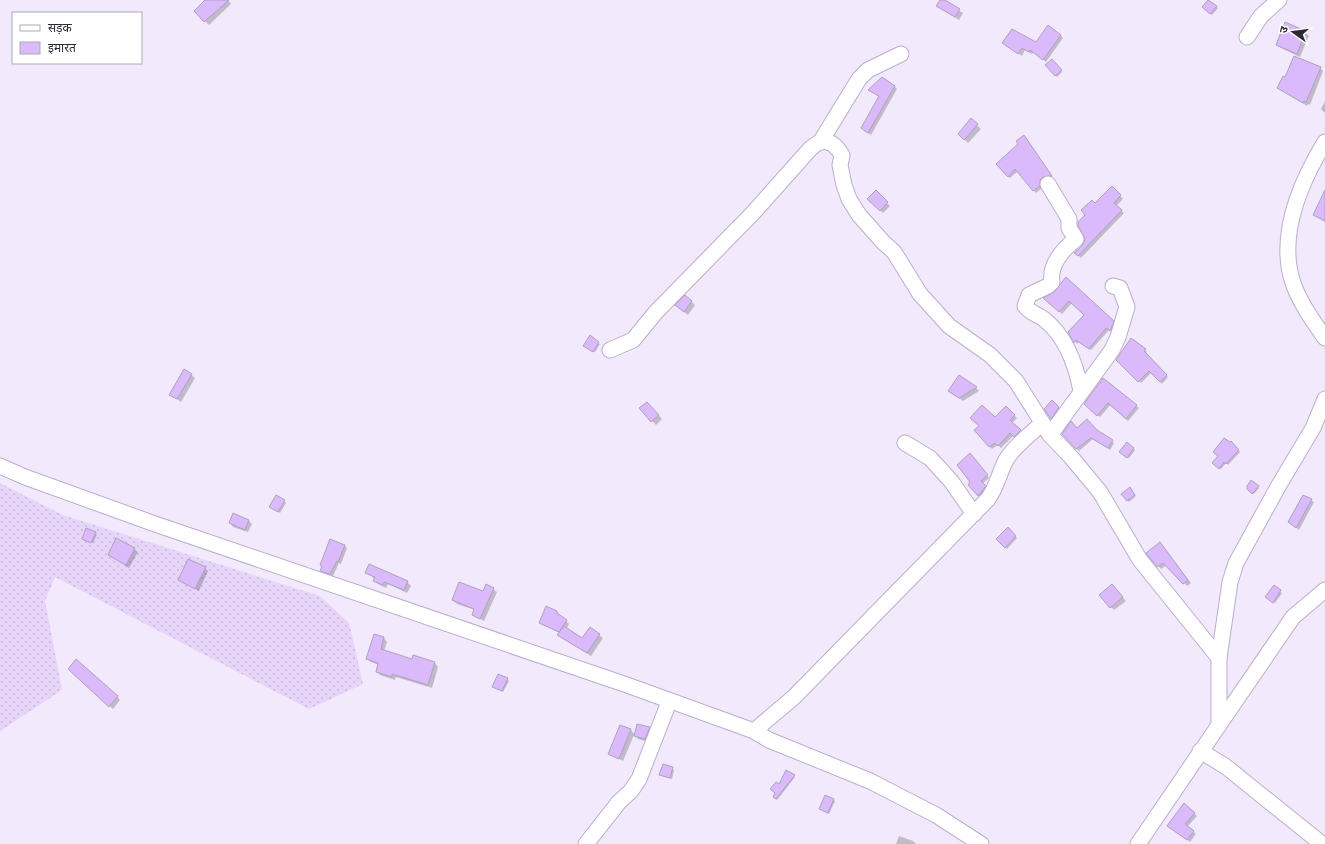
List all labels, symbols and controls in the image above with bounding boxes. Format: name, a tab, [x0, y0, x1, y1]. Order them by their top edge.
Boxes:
legend	[12, 12, 142, 64]
north arrow	[1273, 12, 1313, 52]
text: सड़क	[48, 20, 73, 35]
text: उ	[1276, 24, 1291, 34]
text: इमारत	[48, 40, 77, 55]

